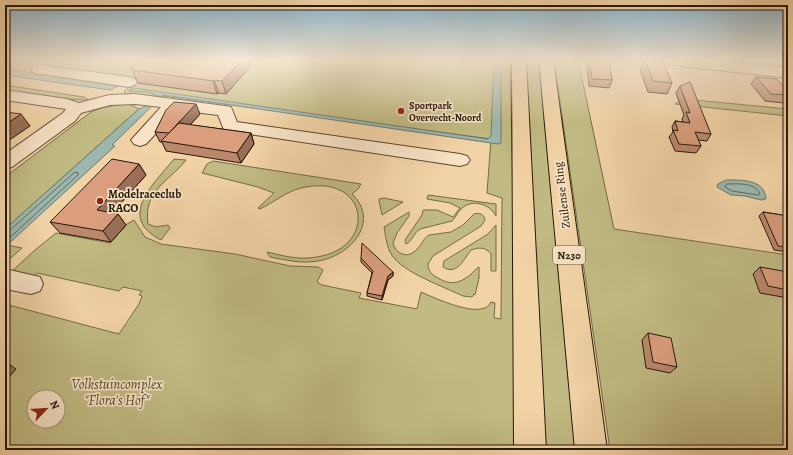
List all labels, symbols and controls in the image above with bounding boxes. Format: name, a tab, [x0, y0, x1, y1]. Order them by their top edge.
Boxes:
place label: Sportpark Overvecht-Noord	[409, 99, 482, 124]
marker: Sportpark Overvecht-Noord	[396, 106, 406, 116]
street label: Zuilense Ring	[550, 161, 574, 229]
place label: Modelraceclub RACO	[108, 186, 181, 216]
marker: Modelraceclub RACO	[95, 196, 105, 206]
road number: N230	[553, 246, 585, 264]
park label: Volkstuincomplex "Flora's Hof"	[72, 375, 163, 410]
north arrow	[26, 389, 66, 429]
text: N	[46, 398, 63, 412]

